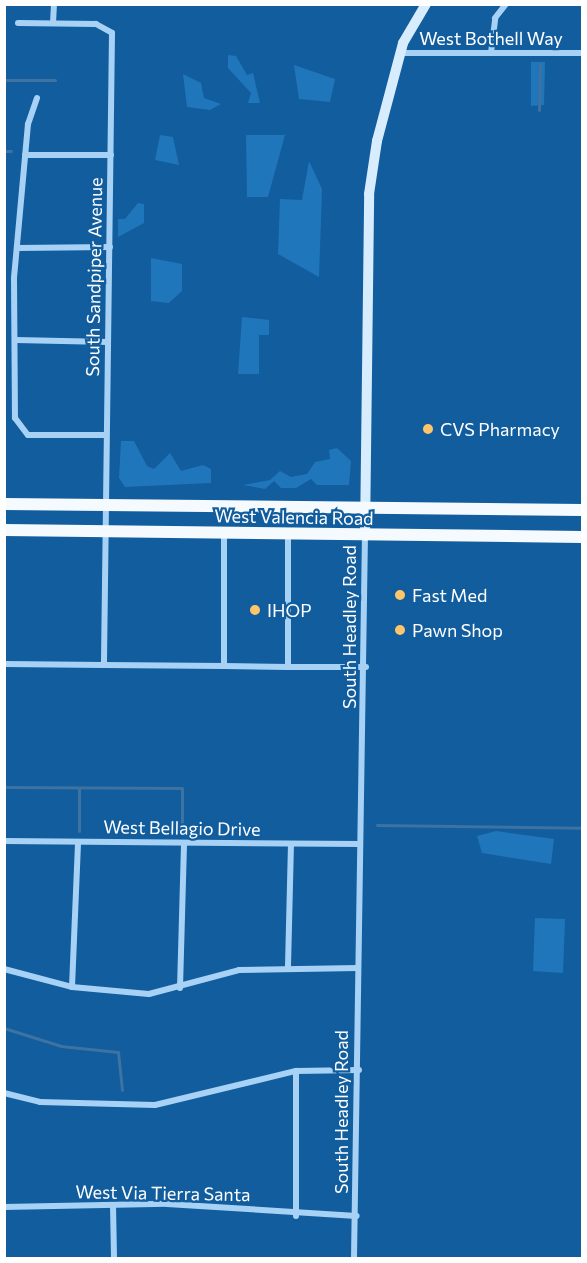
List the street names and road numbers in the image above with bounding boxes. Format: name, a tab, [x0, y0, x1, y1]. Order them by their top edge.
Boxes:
street label: West Bothell Way	[419, 27, 563, 49]
street label: South Sandpiper Avenue	[81, 177, 107, 377]
street label: West Valencia Road	[214, 505, 374, 529]
street label: South Headley Road	[338, 545, 360, 709]
street label: West Bellagio Drive	[103, 816, 261, 840]
street label: South Headley Road	[330, 1030, 352, 1194]
street label: West Via Tierra Santa	[75, 1181, 251, 1205]

